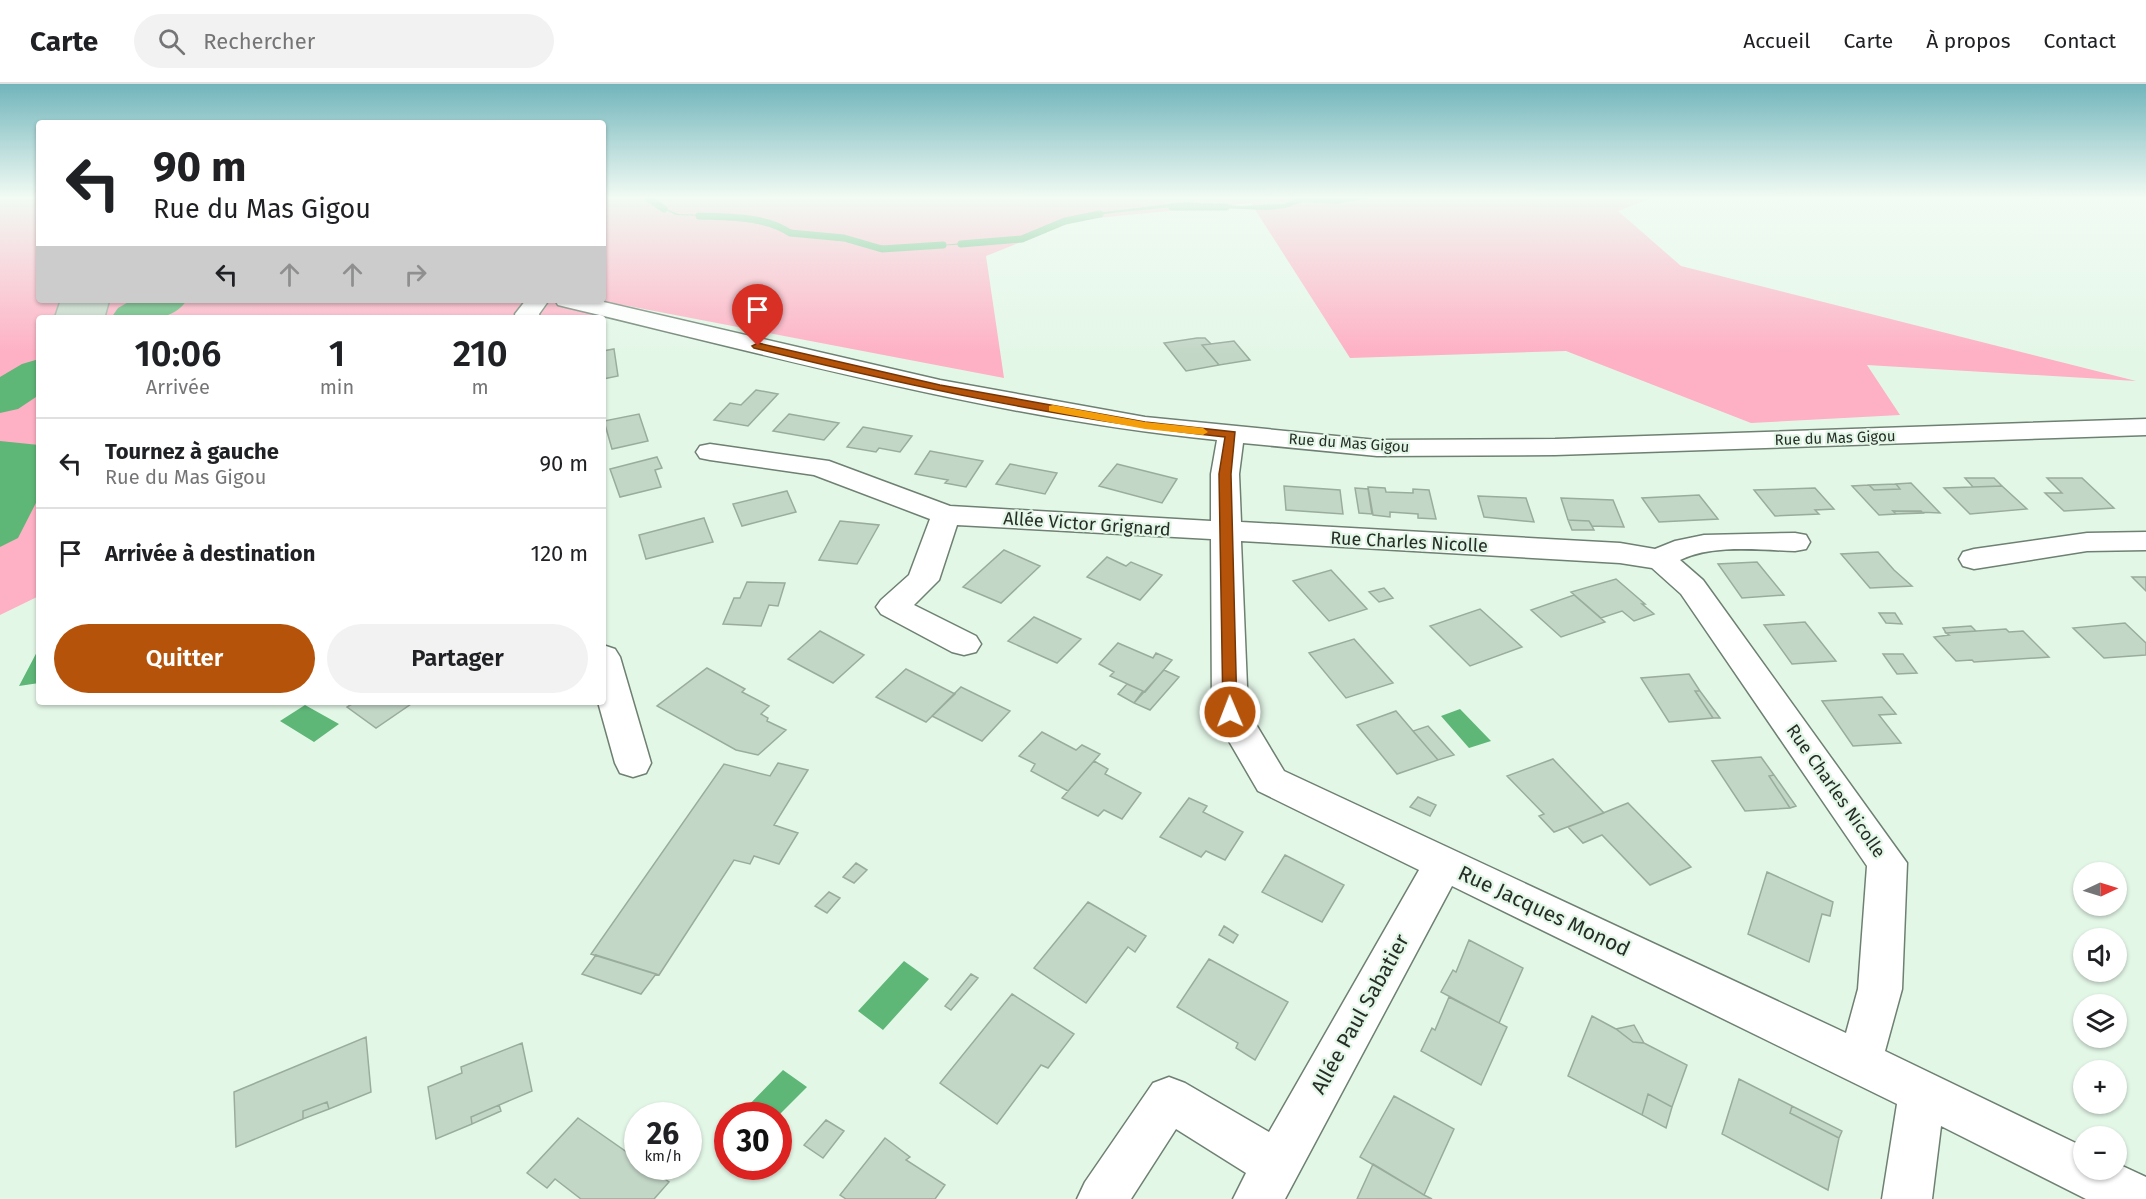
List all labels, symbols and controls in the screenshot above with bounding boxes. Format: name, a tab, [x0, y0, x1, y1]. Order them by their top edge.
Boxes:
search box	[134, 14, 554, 68]
text: Carte	[30, 25, 98, 58]
icon: search	[155, 25, 188, 58]
text: Rechercher	[203, 28, 315, 55]
text: Accueil	[1743, 28, 1810, 54]
text: Carte	[1843, 28, 1893, 54]
text: À propos	[1926, 28, 2011, 54]
text: Contact	[2044, 28, 2116, 54]
text: 90 m	[153, 142, 247, 192]
icon: left	[54, 144, 132, 222]
text: Rue du Mas Gigou	[153, 193, 371, 225]
icon: left	[210, 258, 243, 291]
icon: ahead	[273, 258, 306, 291]
icon: ahead	[336, 258, 369, 291]
icon: right	[399, 258, 432, 291]
pin	[732, 284, 783, 346]
icon: arrive	[741, 293, 774, 326]
text: 10:06	[134, 332, 221, 376]
text: 1	[329, 332, 345, 376]
text: 210	[453, 332, 508, 376]
text: Arrivée	[146, 375, 210, 399]
text: min	[320, 375, 354, 399]
text: m	[471, 375, 489, 399]
street label: Rue du Mas Gigou	[1774, 427, 1896, 449]
street label: Rue du Mas Gigou	[1288, 430, 1410, 456]
text: Tournez à gauche	[105, 438, 279, 465]
icon: left	[54, 447, 87, 480]
text: 90 m	[539, 450, 588, 477]
text: Rue du Mas Gigou	[105, 465, 266, 489]
street label: Allée Victor Grignard	[1003, 507, 1171, 541]
street label: Rue Charles Nicolle	[1330, 527, 1488, 557]
icon: arrive	[54, 537, 87, 570]
text: Arrivée à destination	[105, 540, 315, 567]
text: 120 m	[531, 540, 588, 567]
button: Quitter	[54, 624, 315, 693]
button: Partager	[327, 624, 588, 693]
position arrow	[1198, 680, 1262, 744]
street label: Rue Charles Nicolle	[1782, 720, 1890, 862]
street label: Rue Jacques Monod	[1454, 860, 1634, 962]
north arrow	[2073, 862, 2127, 916]
map controls	[2073, 862, 2127, 1180]
button: sound	[2073, 928, 2127, 982]
street label: Allée Paul Sabatier	[1305, 930, 1415, 1098]
button: layers	[2073, 994, 2127, 1048]
button: +	[2073, 1060, 2127, 1114]
speed limit sign: 30	[714, 1102, 792, 1180]
text: 26	[647, 1116, 679, 1152]
button: −	[2073, 1126, 2127, 1180]
text: km/h	[644, 1147, 682, 1165]

